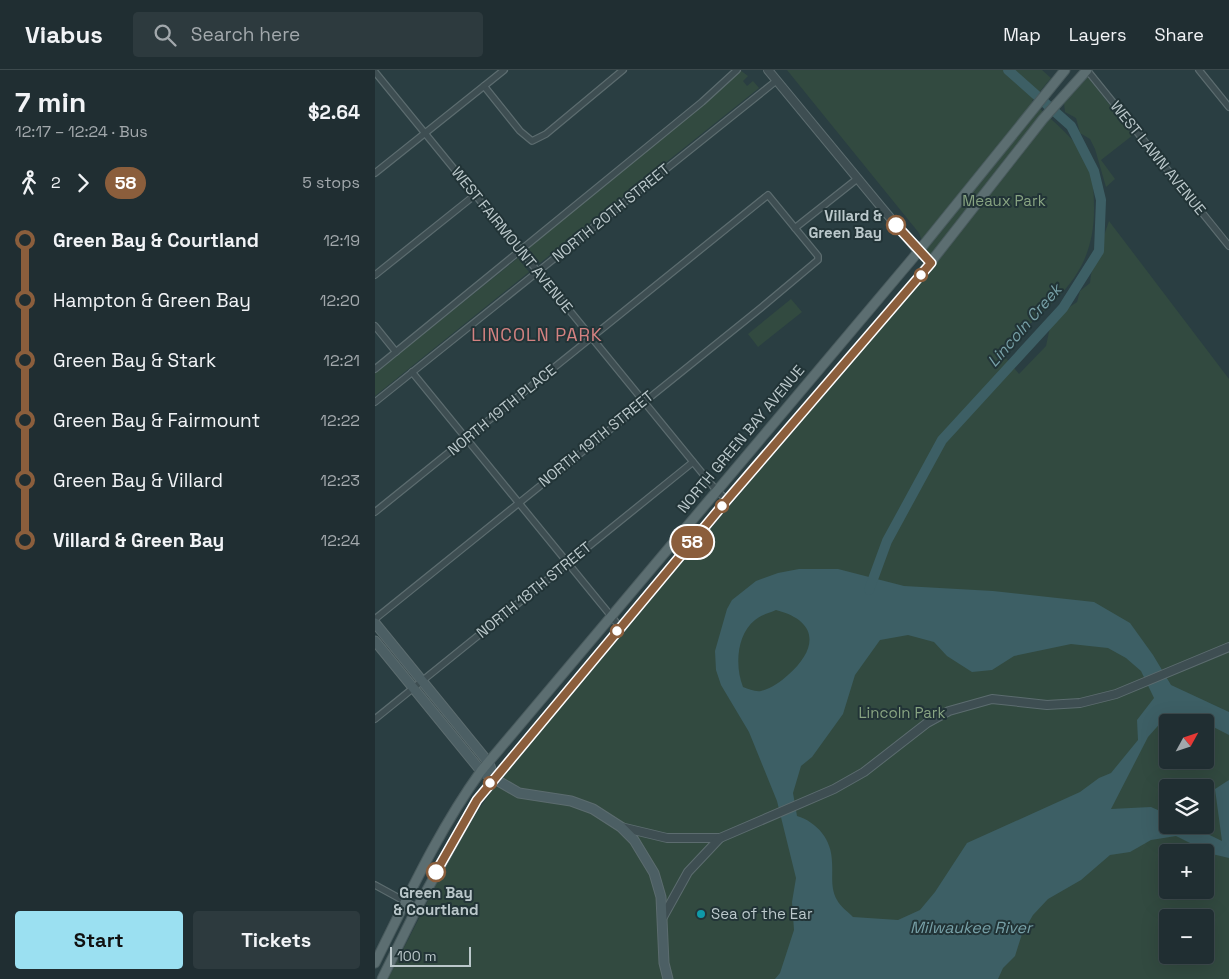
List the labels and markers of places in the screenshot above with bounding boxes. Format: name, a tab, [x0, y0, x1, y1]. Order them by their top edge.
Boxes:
place label: Villard & Green Bay	[808, 206, 882, 242]
marker: Villard & Green Bay	[886, 215, 906, 235]
unlabelled marker	[914, 268, 928, 282]
unlabelled marker	[715, 499, 729, 513]
unlabelled marker	[610, 624, 624, 638]
unlabelled marker	[483, 776, 497, 790]
marker: Green Bay & Courtland	[426, 862, 446, 882]
place label: Green Bay & Courtland	[393, 883, 479, 919]
place label: Sea of the Ear	[711, 904, 813, 923]
marker: Sea of the Ear	[695, 908, 707, 920]

